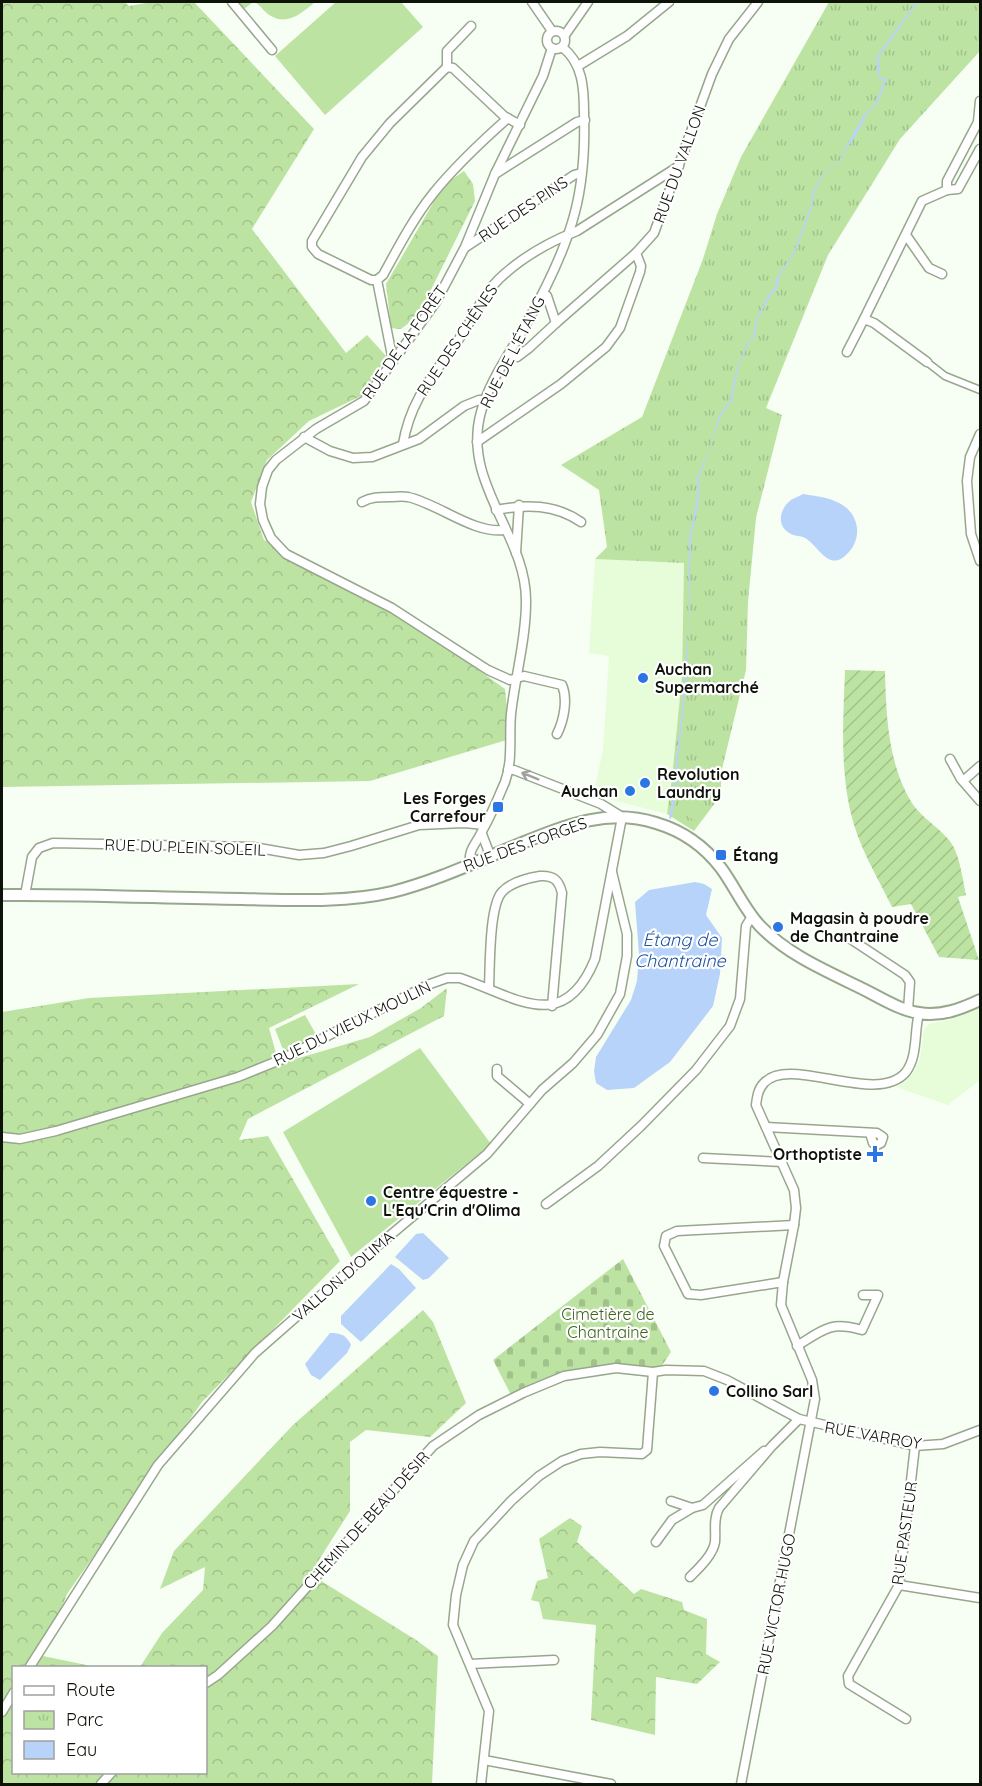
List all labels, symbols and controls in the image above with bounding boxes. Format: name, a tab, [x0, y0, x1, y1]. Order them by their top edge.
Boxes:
street label: RUE DU VALLON	[648, 102, 710, 226]
street label: RUE DES PINS	[474, 172, 572, 246]
street label: RUE DES CHÊNES	[412, 280, 502, 400]
street label: RUE DE LA FORÊT	[357, 281, 451, 403]
street label: RUE DE L'ÉTANG	[475, 293, 549, 411]
place label: Auchan Supermarché	[655, 659, 759, 697]
marker: Auchan Supermarché	[636, 671, 650, 685]
place label: Revolution Laundry	[657, 764, 740, 802]
one-way arrow	[521, 770, 540, 781]
marker: Revolution Laundry	[638, 776, 652, 790]
place label: Auchan	[561, 781, 618, 801]
marker: Auchan	[623, 784, 637, 798]
place label: Les Forges Carrefour	[403, 788, 486, 826]
marker: Les Forges Carrefour	[491, 800, 505, 814]
street label: RUE DES FORGES	[460, 812, 590, 876]
street label: RUE DU PLEIN SOLEIL	[104, 834, 266, 860]
place label: Étang	[733, 845, 779, 865]
marker: Étang	[714, 848, 728, 862]
place label: Magasin à poudre de Chantraine	[790, 908, 929, 946]
marker: Magasin à poudre de Chantraine	[771, 920, 785, 934]
water label: Étang de Chantraine	[634, 928, 727, 972]
street label: RUE DU VIEUX MOULIN	[270, 976, 434, 1070]
place label: Orthoptiste	[773, 1144, 862, 1164]
marker: Orthoptiste	[866, 1145, 884, 1163]
place label: Centre équestre - L'Equ'Crin d'Olima	[383, 1182, 521, 1220]
marker: Centre équestre - L'Equ'Crin d'Olima	[364, 1194, 378, 1208]
street label: VALLON D'OLIMA	[288, 1226, 398, 1326]
park label: Cimetière de Chantraine	[561, 1304, 655, 1342]
place label: Collino Sarl	[726, 1381, 813, 1401]
marker: Collino Sarl	[707, 1384, 721, 1398]
street label: RUE VARROY	[823, 1417, 923, 1453]
street label: CHEMIN DE BEAU DÉSIR	[299, 1447, 433, 1593]
street label: RUE PASTEUR	[887, 1480, 921, 1586]
street label: RUE VICTOR HUGO	[752, 1532, 800, 1676]
legend	[12, 1666, 207, 1774]
text: Route	[66, 1678, 115, 1701]
text: Parc	[66, 1708, 103, 1731]
text: Eau	[66, 1738, 97, 1761]

